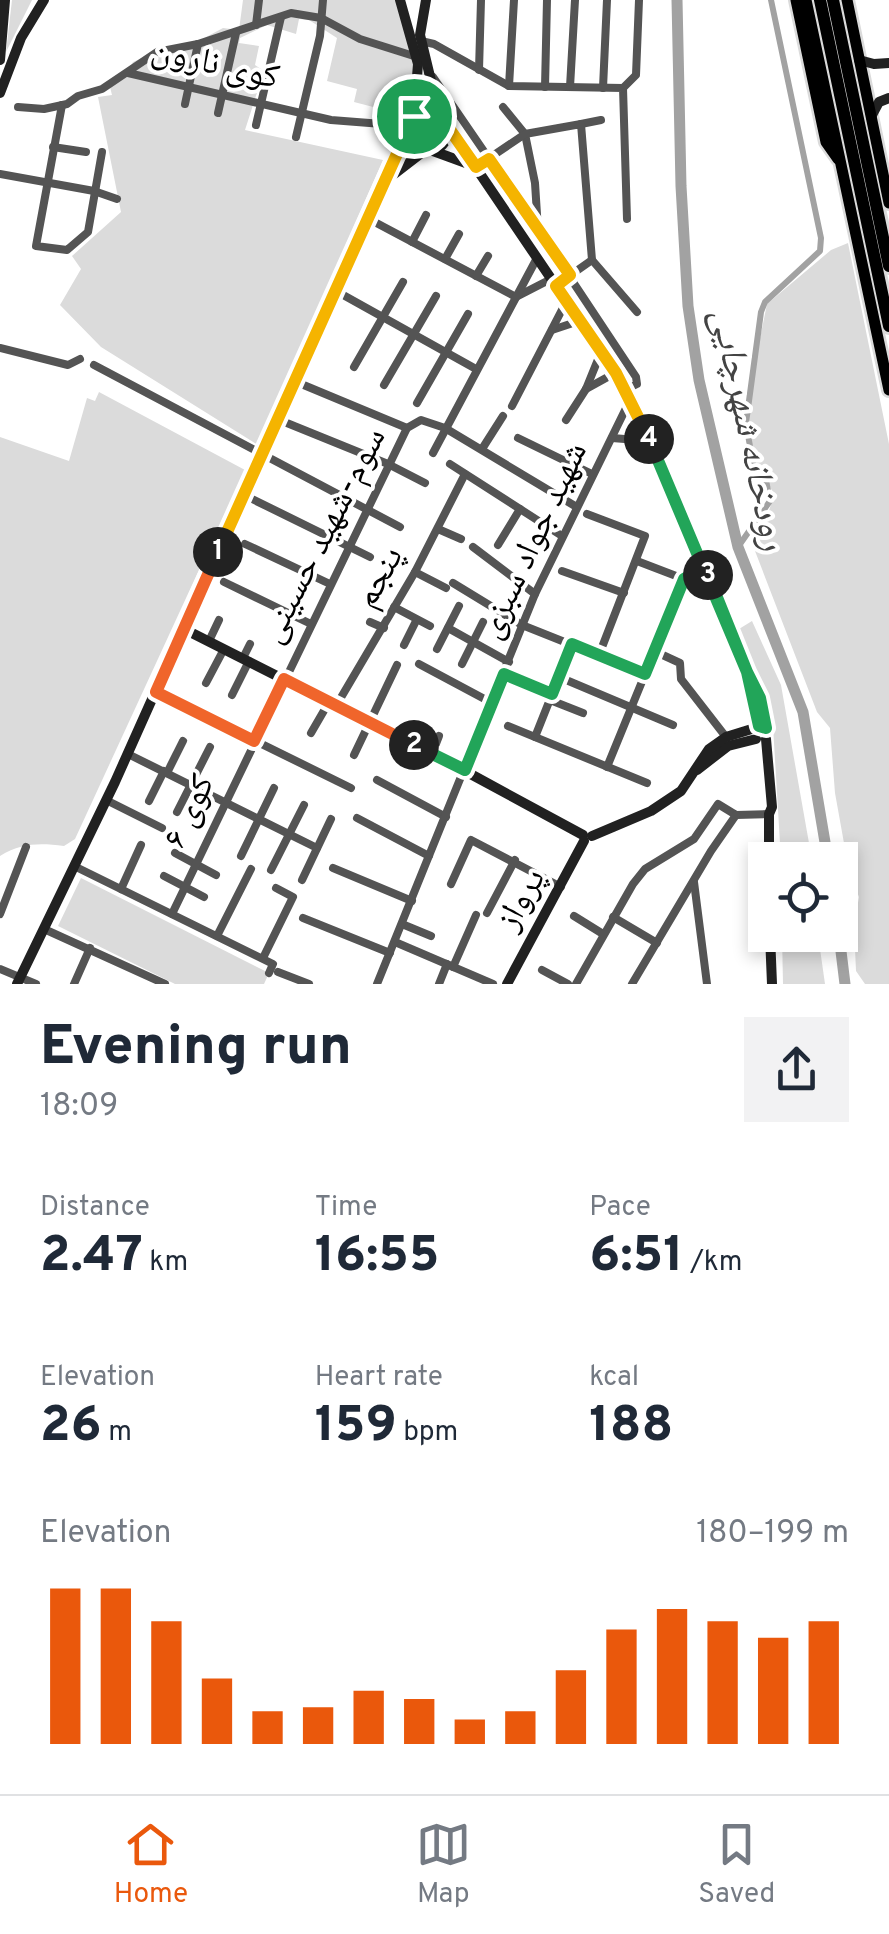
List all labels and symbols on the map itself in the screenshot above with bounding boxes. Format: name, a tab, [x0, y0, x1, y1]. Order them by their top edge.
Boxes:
street label: کوی نارون	[147, 29, 283, 101]
pin	[372, 74, 457, 159]
water label: رودخانه شهرچایی	[697, 305, 797, 555]
pin: 4	[624, 414, 674, 464]
street label: سوم-شهید حسینی	[251, 421, 397, 651]
street label: شهید جواد سبزی	[469, 435, 599, 647]
pin: 1	[193, 527, 243, 577]
street label: پنجم	[345, 539, 415, 617]
pin: 3	[683, 550, 733, 600]
pin: 2	[389, 720, 439, 770]
street label: کوی ۶	[154, 768, 226, 856]
street label: پرواز	[487, 861, 557, 940]

